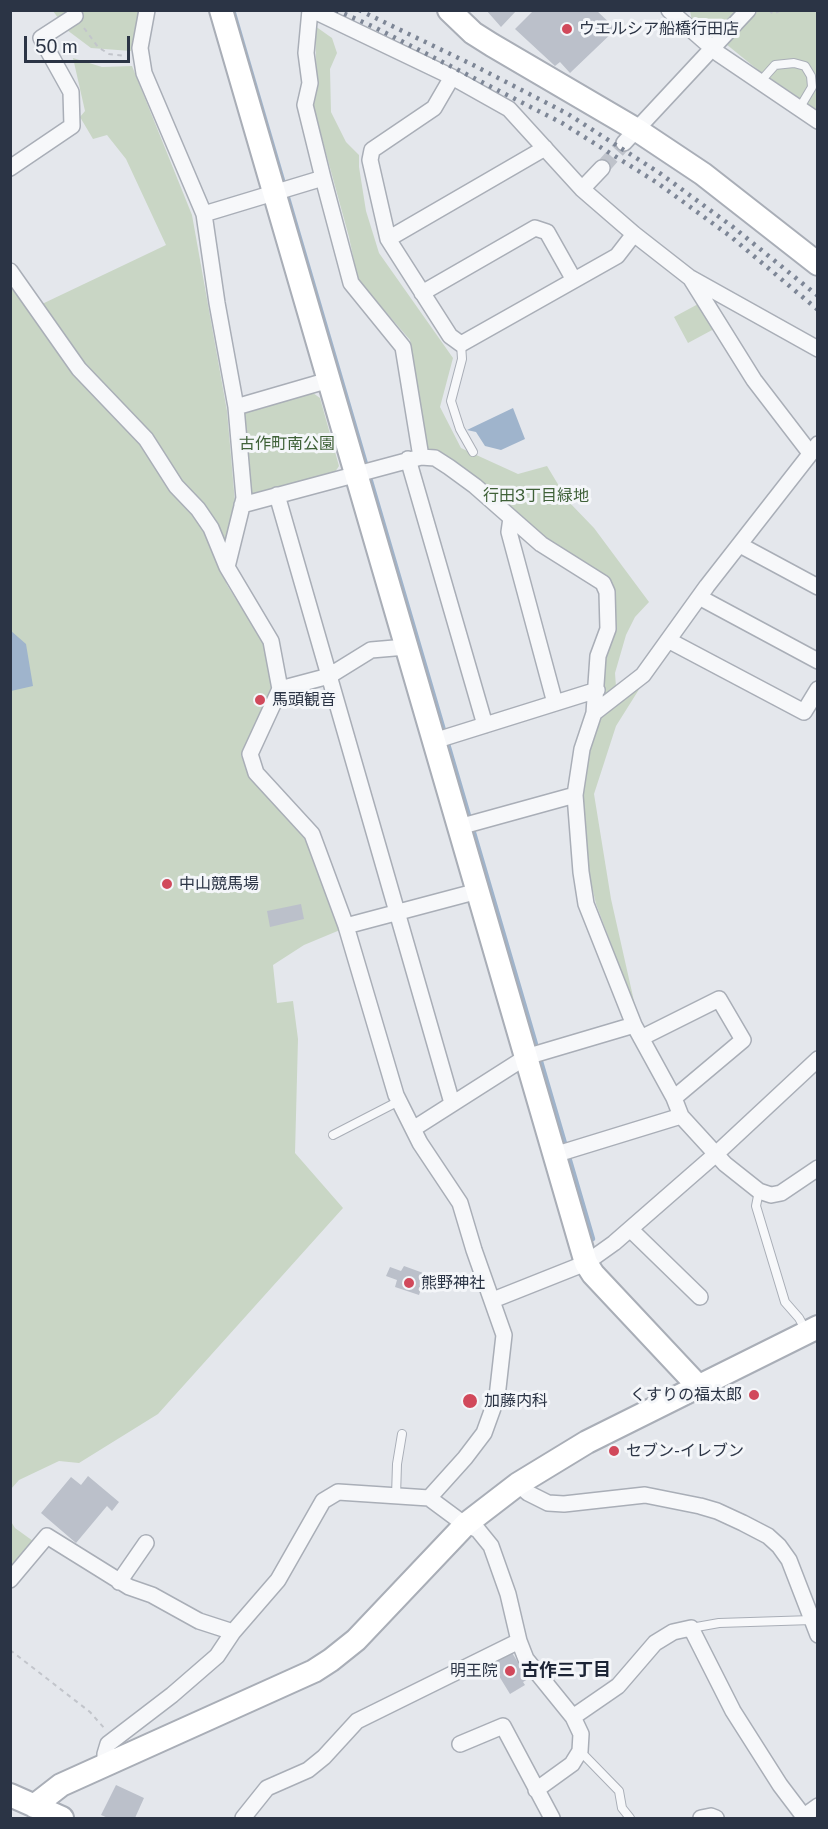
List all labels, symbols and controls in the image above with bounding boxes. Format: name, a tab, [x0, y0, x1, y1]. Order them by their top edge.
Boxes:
place label: ウエルシア船橋行田店	[579, 19, 739, 39]
marker: ウエルシア船橋行田店	[560, 22, 574, 36]
scale bar	[27, 24, 134, 62]
text: 50 m	[35, 36, 78, 57]
park label: 古作町南公園	[239, 434, 335, 454]
park label: 行田3丁目緑地	[483, 486, 589, 506]
place label: 馬頭観音	[272, 690, 336, 710]
marker: 馬頭観音	[253, 693, 267, 707]
place label: 中山競馬場	[179, 874, 259, 894]
marker: 中山競馬場	[160, 877, 174, 891]
place label: 熊野神社	[421, 1273, 485, 1293]
marker: 熊野神社	[402, 1276, 416, 1290]
place label: くすりの福太郎	[630, 1385, 742, 1405]
marker: くすりの福太郎	[747, 1388, 761, 1402]
place label: 加藤内科	[484, 1391, 548, 1411]
marker: 加藤内科	[461, 1392, 479, 1410]
place label: セブン-イレブン	[626, 1441, 744, 1461]
marker: セブン-イレブン	[607, 1444, 621, 1458]
district label: 古作三丁目	[521, 1659, 611, 1681]
place label: 明王院	[450, 1661, 498, 1681]
marker: 明王院	[503, 1664, 517, 1678]

